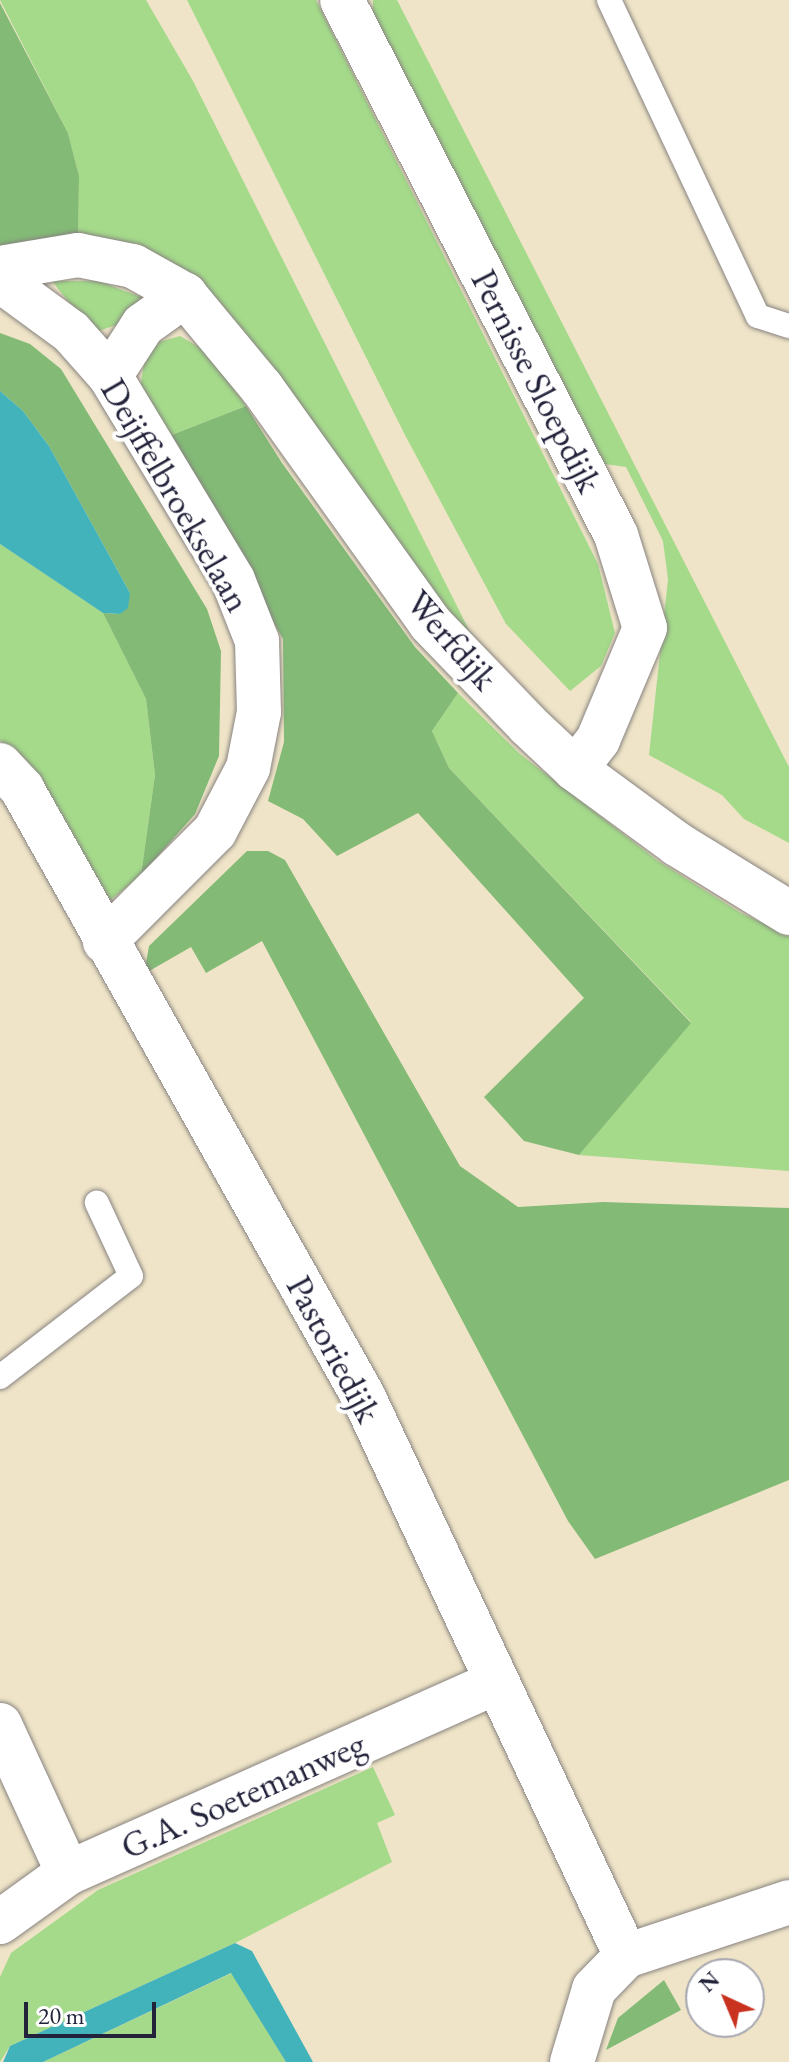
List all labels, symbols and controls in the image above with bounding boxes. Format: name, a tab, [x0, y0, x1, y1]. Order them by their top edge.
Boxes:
street label: Pernisse Sloepdijk	[462, 262, 612, 500]
street label: Deijffelbroekselaan	[92, 371, 260, 619]
street label: Werfdijk	[397, 581, 507, 699]
street label: Pastoriedijk	[277, 1268, 391, 1430]
street label: G.A. Soetemanweg	[114, 1722, 372, 1868]
north arrow	[685, 1958, 765, 2038]
text: N	[693, 1965, 726, 1998]
scale bar	[28, 1986, 160, 2036]
text: 20 m	[38, 2000, 85, 2031]

